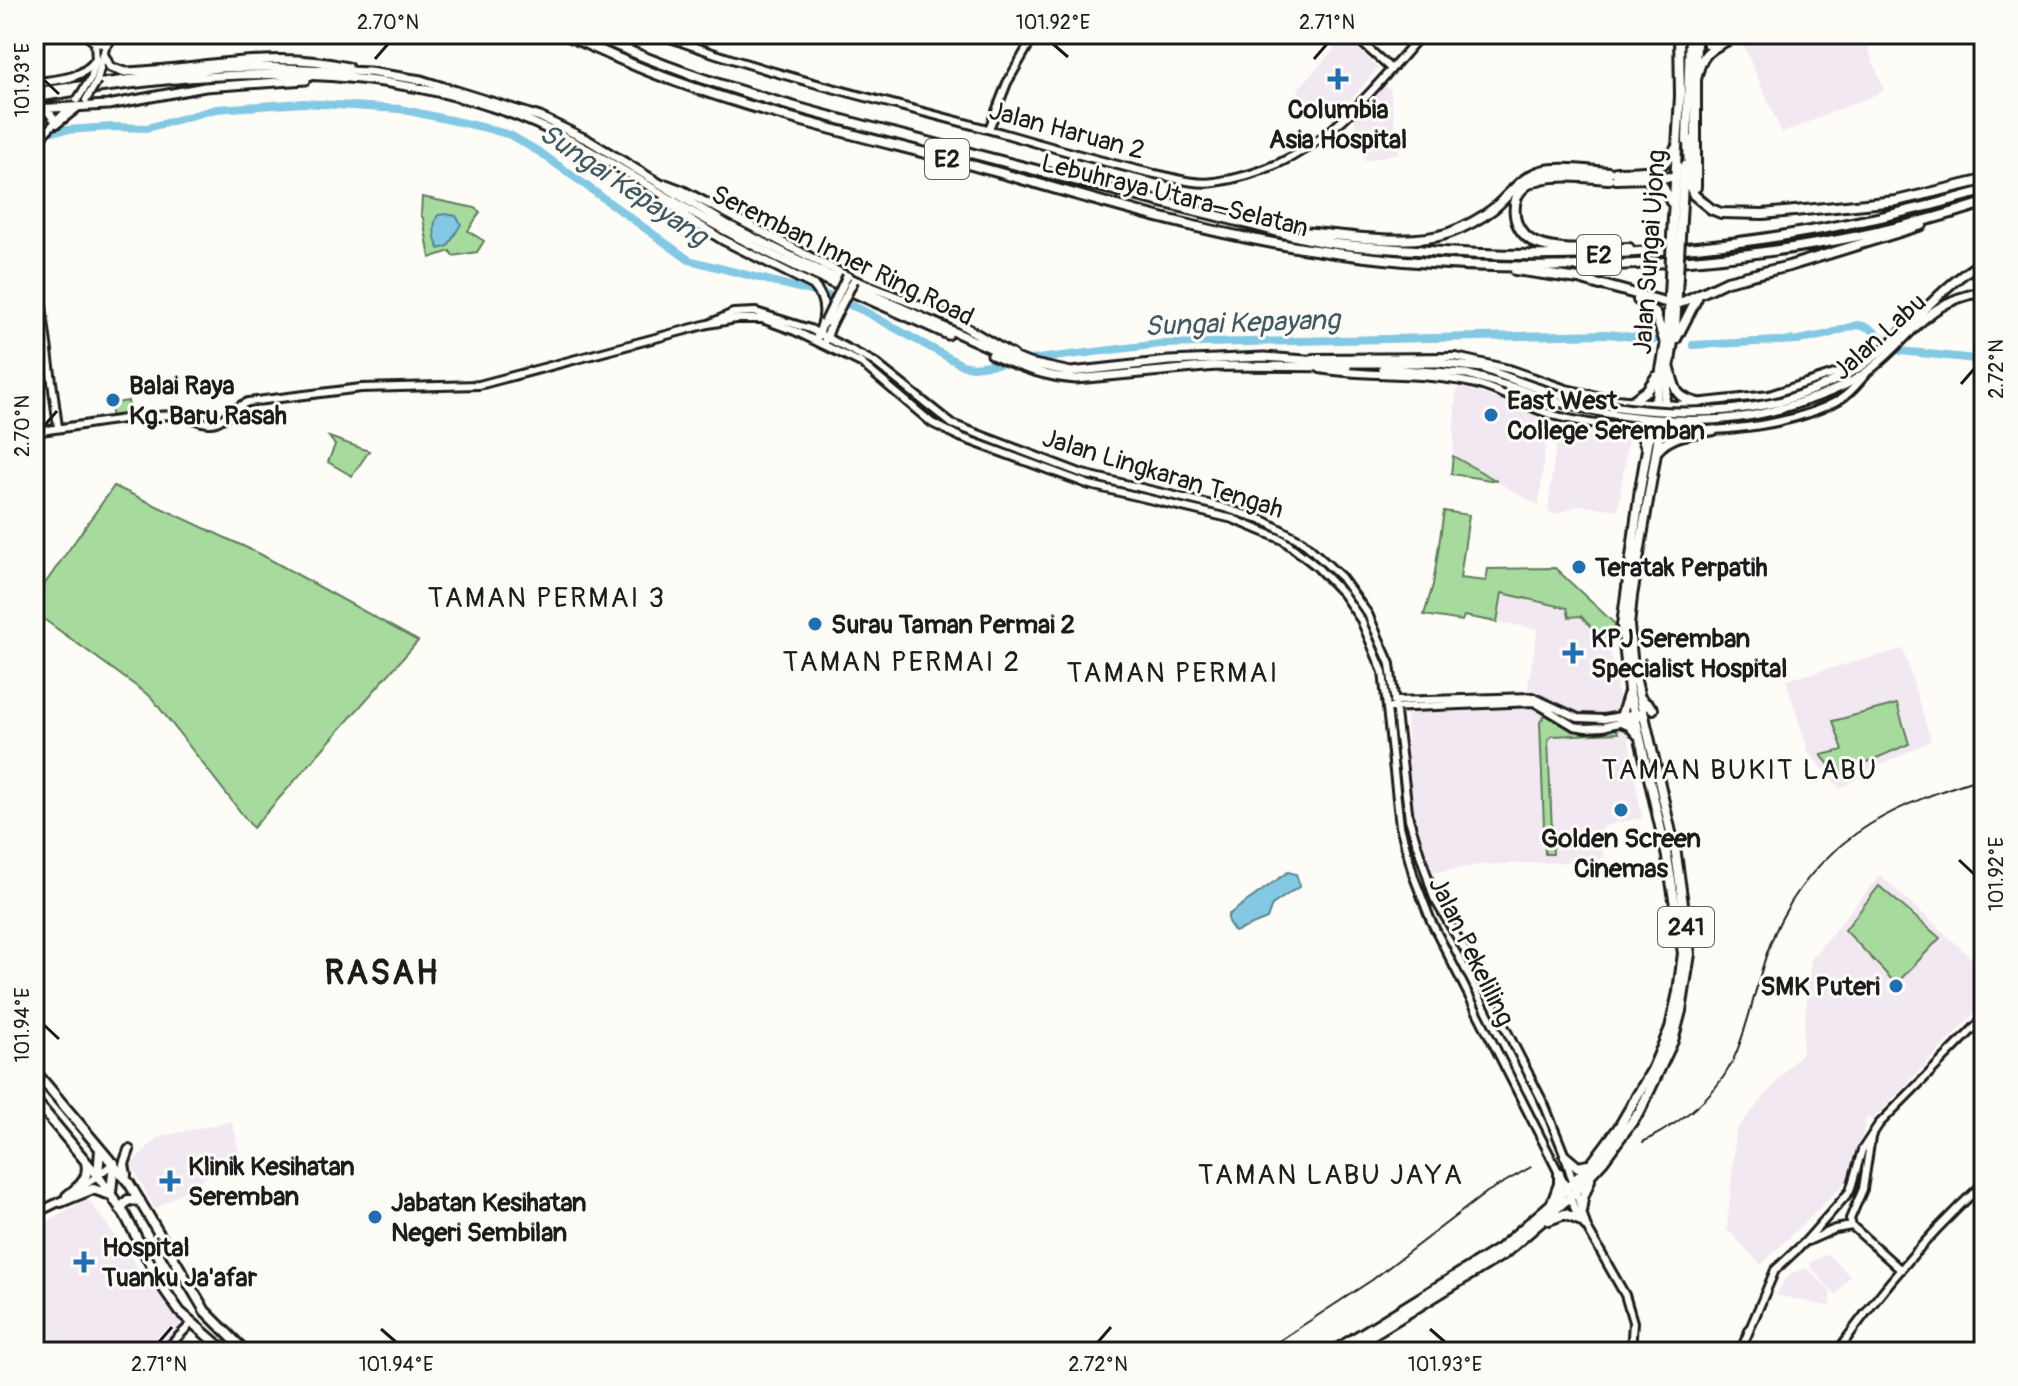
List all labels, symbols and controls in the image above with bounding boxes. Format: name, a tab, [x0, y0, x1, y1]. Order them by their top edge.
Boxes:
text: 2.70°N	[357, 10, 419, 35]
text: 101.92°E	[1016, 10, 1090, 35]
text: 2.71°N	[1299, 10, 1355, 35]
text: 101.93°E	[10, 43, 35, 117]
marker: Columbia Asia Hospital	[1327, 68, 1349, 90]
place label: Columbia Asia Hospital	[1269, 94, 1407, 156]
street label: Jalan Haruan 2	[986, 95, 1148, 167]
water label: Sungai Kepayang	[532, 116, 716, 255]
road number: E2	[925, 139, 969, 179]
street label: Lebuhraya Utara–Selatan	[1038, 147, 1312, 245]
street label: Jalan Sungai Ujong	[1627, 148, 1673, 356]
street label: Seremban Inner Ring Road	[706, 178, 979, 333]
road number: E2	[1577, 235, 1621, 275]
street label: Jalan Labu	[1826, 286, 1933, 387]
water label: Sungai Kepayang	[1144, 303, 1342, 344]
text: 2.72°N	[1984, 339, 2009, 399]
place label: Balai Raya Kg. Baru Rasah	[129, 370, 287, 432]
place label: East West College Seremban	[1507, 385, 1705, 447]
marker: Balai Raya Kg. Baru Rasah	[104, 391, 122, 409]
text: 2.70°N	[10, 395, 35, 457]
marker: East West College Seremban	[1482, 406, 1500, 424]
street label: Jalan Lingkaran Tengah	[1038, 422, 1287, 526]
place label: Teratak Perpatih	[1594, 552, 1768, 584]
marker: Teratak Perpatih	[1570, 558, 1588, 576]
district label: TAMAN PERMAI 3	[428, 581, 666, 616]
place label: Surau Taman Permai 2	[831, 609, 1075, 641]
marker: Surau Taman Permai 2	[806, 615, 824, 633]
place label: KPJ Seremban Specialist Hospital	[1591, 623, 1787, 685]
marker: KPJ Seremban Specialist Hospital	[1562, 642, 1584, 664]
district label: TAMAN PERMAI 2	[783, 645, 1021, 680]
district label: TAMAN PERMAI	[1067, 656, 1279, 691]
district label: TAMAN BUKIT LABU	[1602, 753, 1878, 788]
marker: Golden Screen Cinemas	[1612, 801, 1630, 819]
place label: Golden Screen Cinemas	[1541, 823, 1701, 885]
text: 101.92°E	[1984, 837, 2009, 911]
street label: Jalan Pekeliling	[1421, 871, 1521, 1031]
road number: 241	[1658, 907, 1714, 947]
district label: RASAH	[324, 952, 440, 995]
place label: SMK Puteri	[1760, 971, 1880, 1003]
marker: SMK Puteri	[1887, 977, 1905, 995]
text: 101.94°E	[10, 988, 35, 1062]
place label: Klinik Kesihatan Seremban	[188, 1151, 355, 1213]
district label: TAMAN LABU JAYA	[1198, 1158, 1464, 1193]
marker: Klinik Kesihatan Seremban	[159, 1170, 181, 1192]
place label: Jabatan Kesihatan Negeri Sembilan	[391, 1187, 587, 1249]
marker: Jabatan Kesihatan Negeri Sembilan	[366, 1208, 384, 1226]
place label: Hospital Tuanku Ja'afar	[101, 1232, 258, 1294]
marker: Hospital Tuanku Ja'afar	[73, 1251, 95, 1273]
text: 2.71°N	[131, 1352, 187, 1377]
text: 101.94°E	[359, 1352, 433, 1377]
text: 2.72°N	[1068, 1352, 1128, 1377]
text: 101.93°E	[1408, 1352, 1482, 1377]

